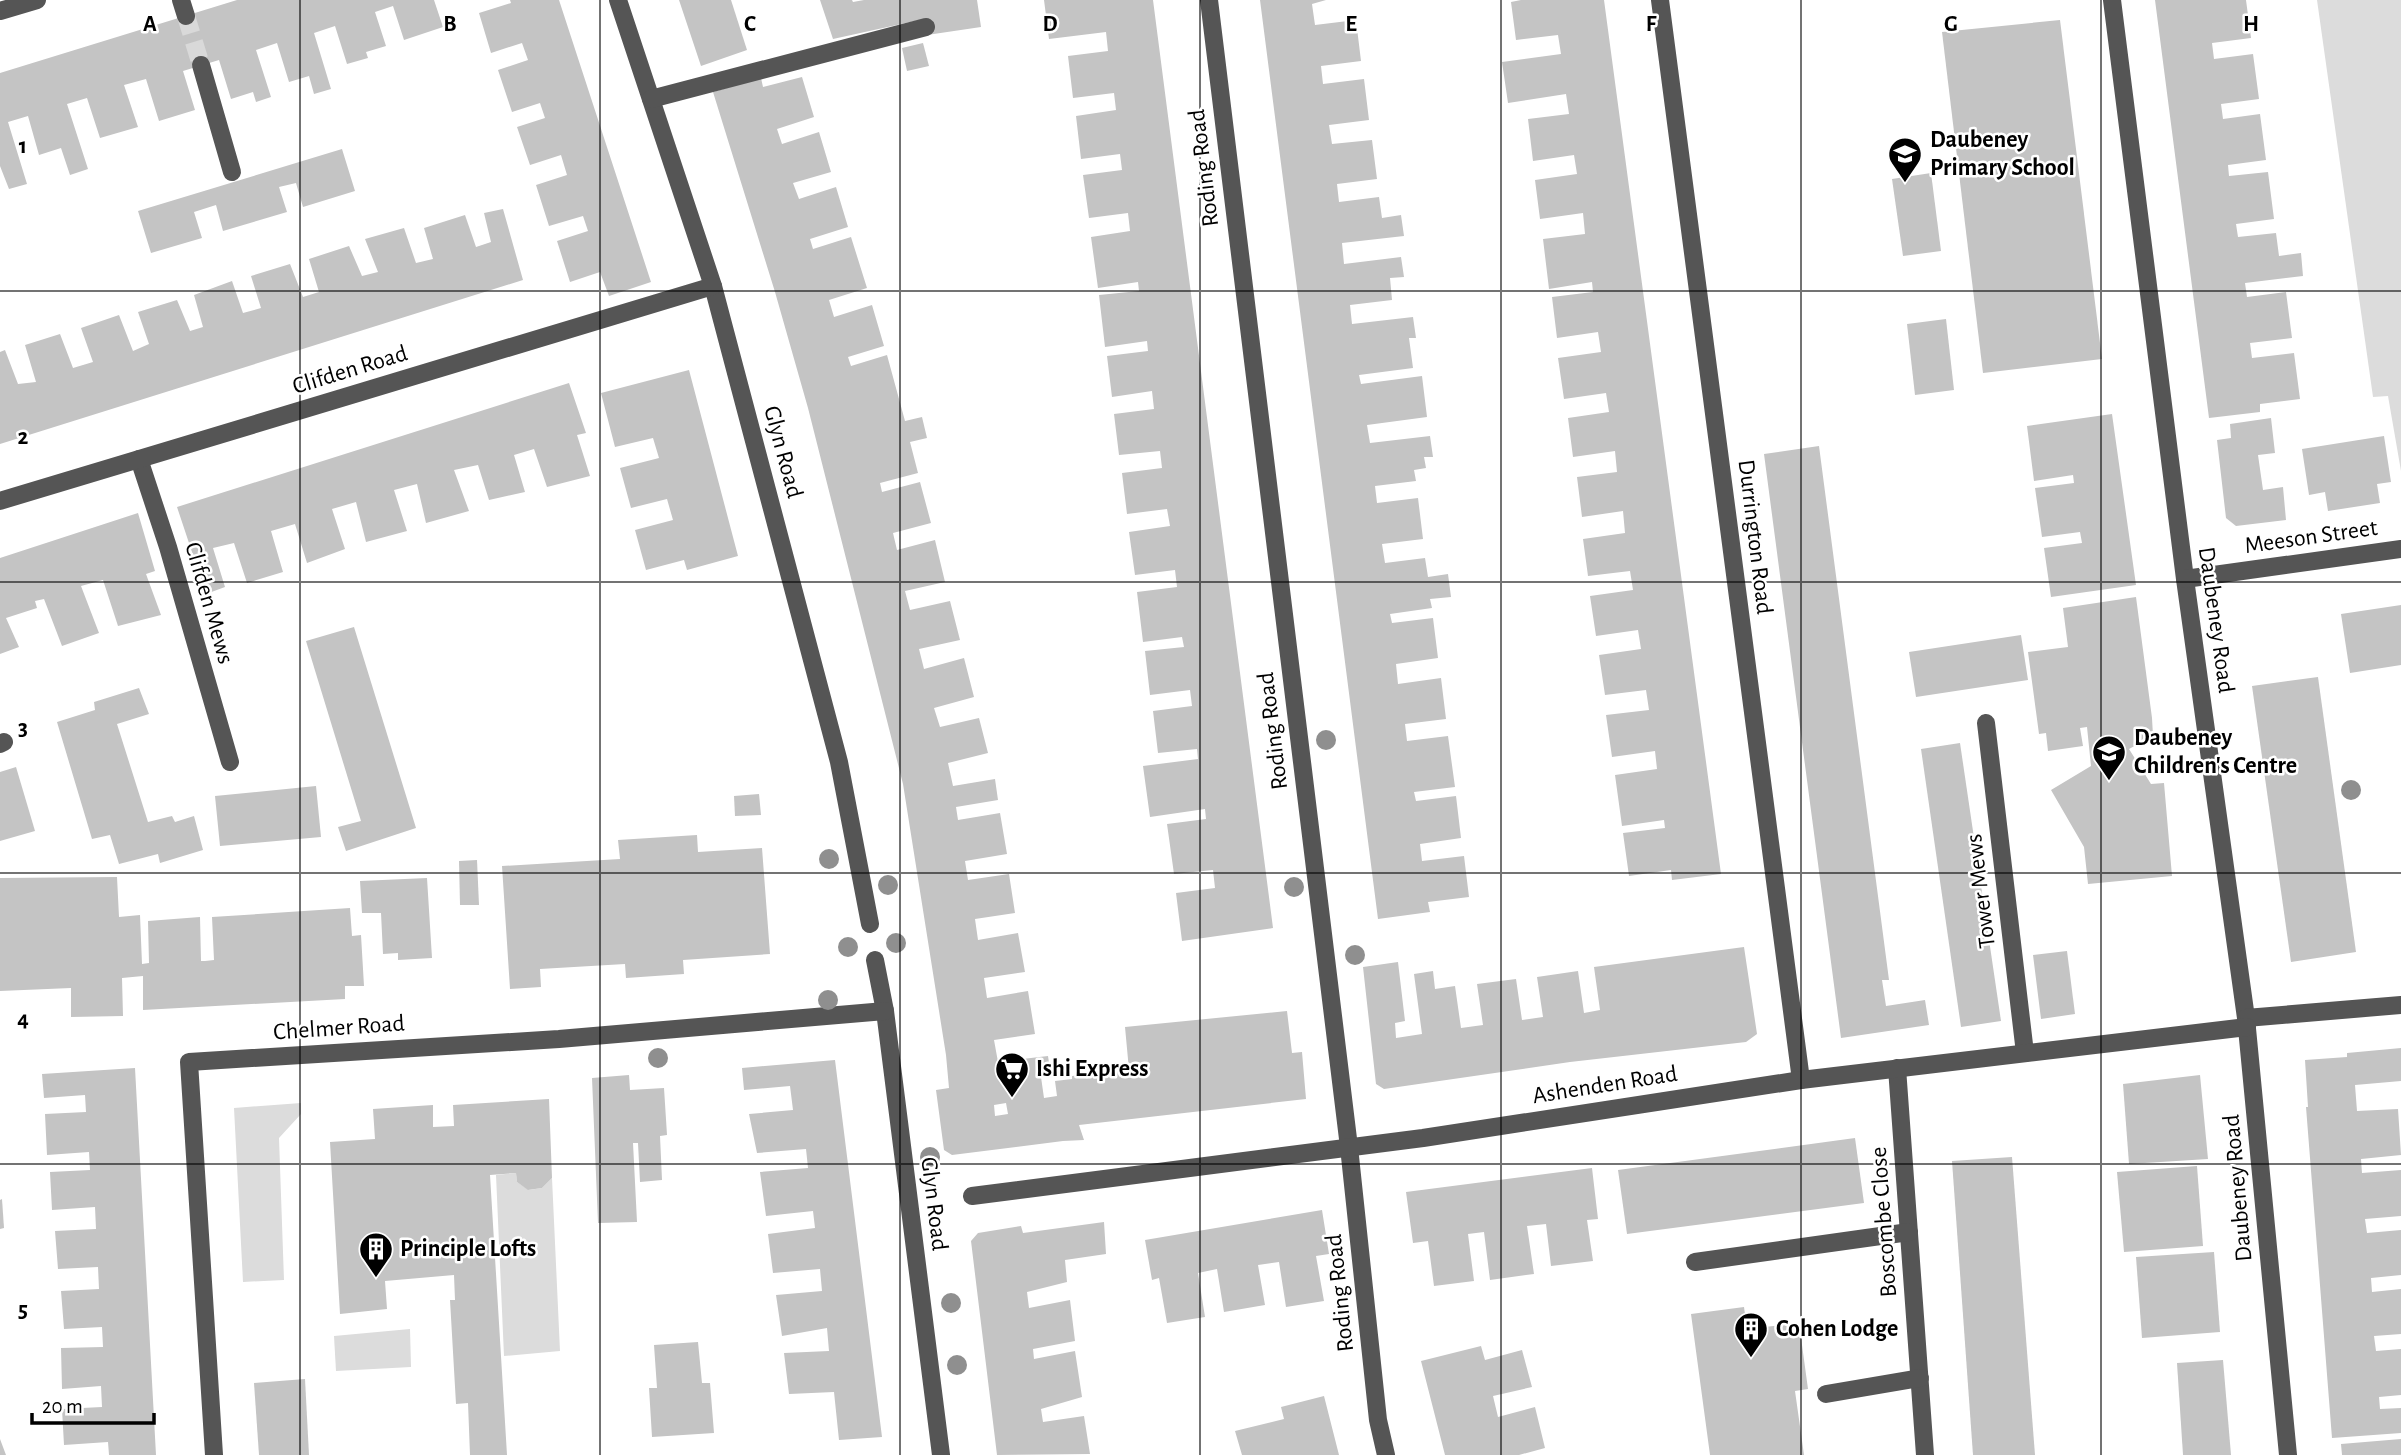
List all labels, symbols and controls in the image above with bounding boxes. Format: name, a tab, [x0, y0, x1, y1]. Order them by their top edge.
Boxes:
text: A	[143, 13, 157, 36]
text: B	[443, 13, 457, 36]
text: C	[744, 13, 756, 36]
text: D	[1042, 13, 1058, 36]
text: E	[1345, 13, 1357, 36]
text: F	[1646, 13, 1657, 36]
text: G	[1944, 13, 1958, 36]
text: H	[2243, 13, 2259, 36]
street label: Roding Road	[1185, 108, 1223, 228]
place label: Daubeney Primary School	[1930, 128, 2075, 180]
text: 1	[19, 135, 27, 158]
school or university icon: Daubeney Primary School	[1886, 135, 1924, 184]
street label: Clifden Road	[290, 341, 410, 399]
street label: Glyn Road	[759, 403, 807, 501]
text: 2	[18, 426, 29, 449]
street label: Durrington Road	[1734, 458, 1776, 616]
street label: Meeson Street	[2243, 516, 2379, 558]
street label: Clifden Mews	[180, 539, 238, 667]
street label: Daubeney Road	[2194, 545, 2238, 695]
street label: Roding Road	[1254, 671, 1292, 791]
text: 3	[18, 717, 28, 740]
place label: Daubeney Children's Centre	[2134, 726, 2297, 778]
school or university icon: Daubeney Children's Centre	[2090, 733, 2128, 782]
street label: Tower Mews	[1962, 833, 2000, 949]
text: 4	[17, 1008, 29, 1031]
street label: Chelmer Road	[272, 1011, 406, 1045]
supermarket icon: Ishi Express	[993, 1050, 1031, 1099]
place label: Ishi Express	[1036, 1057, 1148, 1081]
street label: Ashenden Road	[1531, 1062, 1679, 1108]
street label: Daubeney Road	[2220, 1113, 2256, 1263]
street label: Boscombe Close	[1867, 1146, 1901, 1298]
street label: Glyn Road	[916, 1156, 952, 1252]
building icon: Principle Lofts	[357, 1230, 395, 1279]
street label: Roding Road	[1322, 1233, 1358, 1353]
place label: Principle Lofts	[400, 1237, 536, 1261]
text: 5	[18, 1299, 28, 1322]
building icon: Cohen Lodge	[1732, 1310, 1770, 1359]
place label: Cohen Lodge	[1776, 1317, 1898, 1341]
scale bar	[32, 1382, 154, 1426]
text: 20 m	[42, 1396, 83, 1417]

